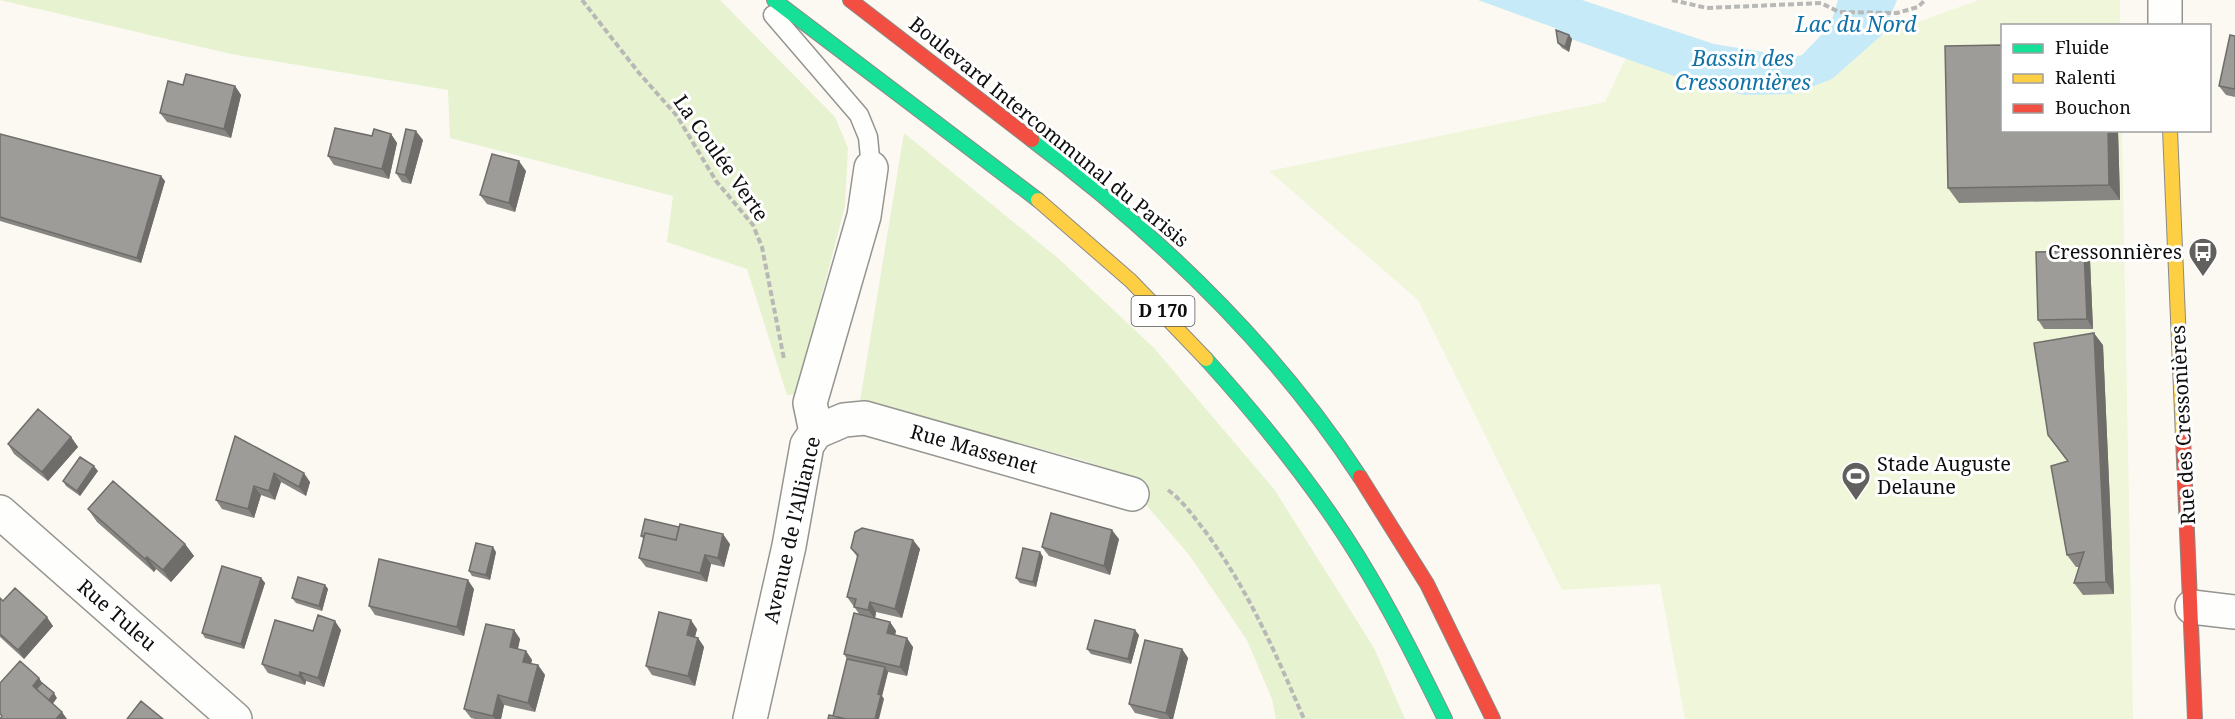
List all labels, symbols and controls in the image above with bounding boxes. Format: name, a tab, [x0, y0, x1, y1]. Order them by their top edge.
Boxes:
street label: Boulevard Intercommunal du Parisis	[904, 10, 1195, 253]
water label: Lac du Nord	[1795, 10, 1917, 38]
legend	[2001, 24, 2211, 132]
text: Fluide	[2055, 35, 2109, 59]
water label: Bassin des Cressonnières	[1675, 44, 1811, 96]
text: Ralenti	[2055, 65, 2116, 89]
street label: La Coulée Verte	[668, 89, 775, 226]
text: Bouchon	[2055, 95, 2131, 119]
bus stop icon: Cressonnières	[2187, 236, 2219, 278]
place label: Cressonnières	[2048, 238, 2182, 265]
road number: D 170	[1132, 296, 1194, 326]
street label: Rue des Cressonières	[2164, 324, 2201, 526]
street label: Rue Massenet	[907, 417, 1041, 480]
street label: Avenue de l'Alliance	[757, 434, 826, 626]
place label: Stade Auguste Delaune	[1877, 450, 2011, 500]
sports icon: Stade Auguste Delaune	[1840, 460, 1872, 502]
street label: Rue Tuleu	[72, 573, 163, 657]

